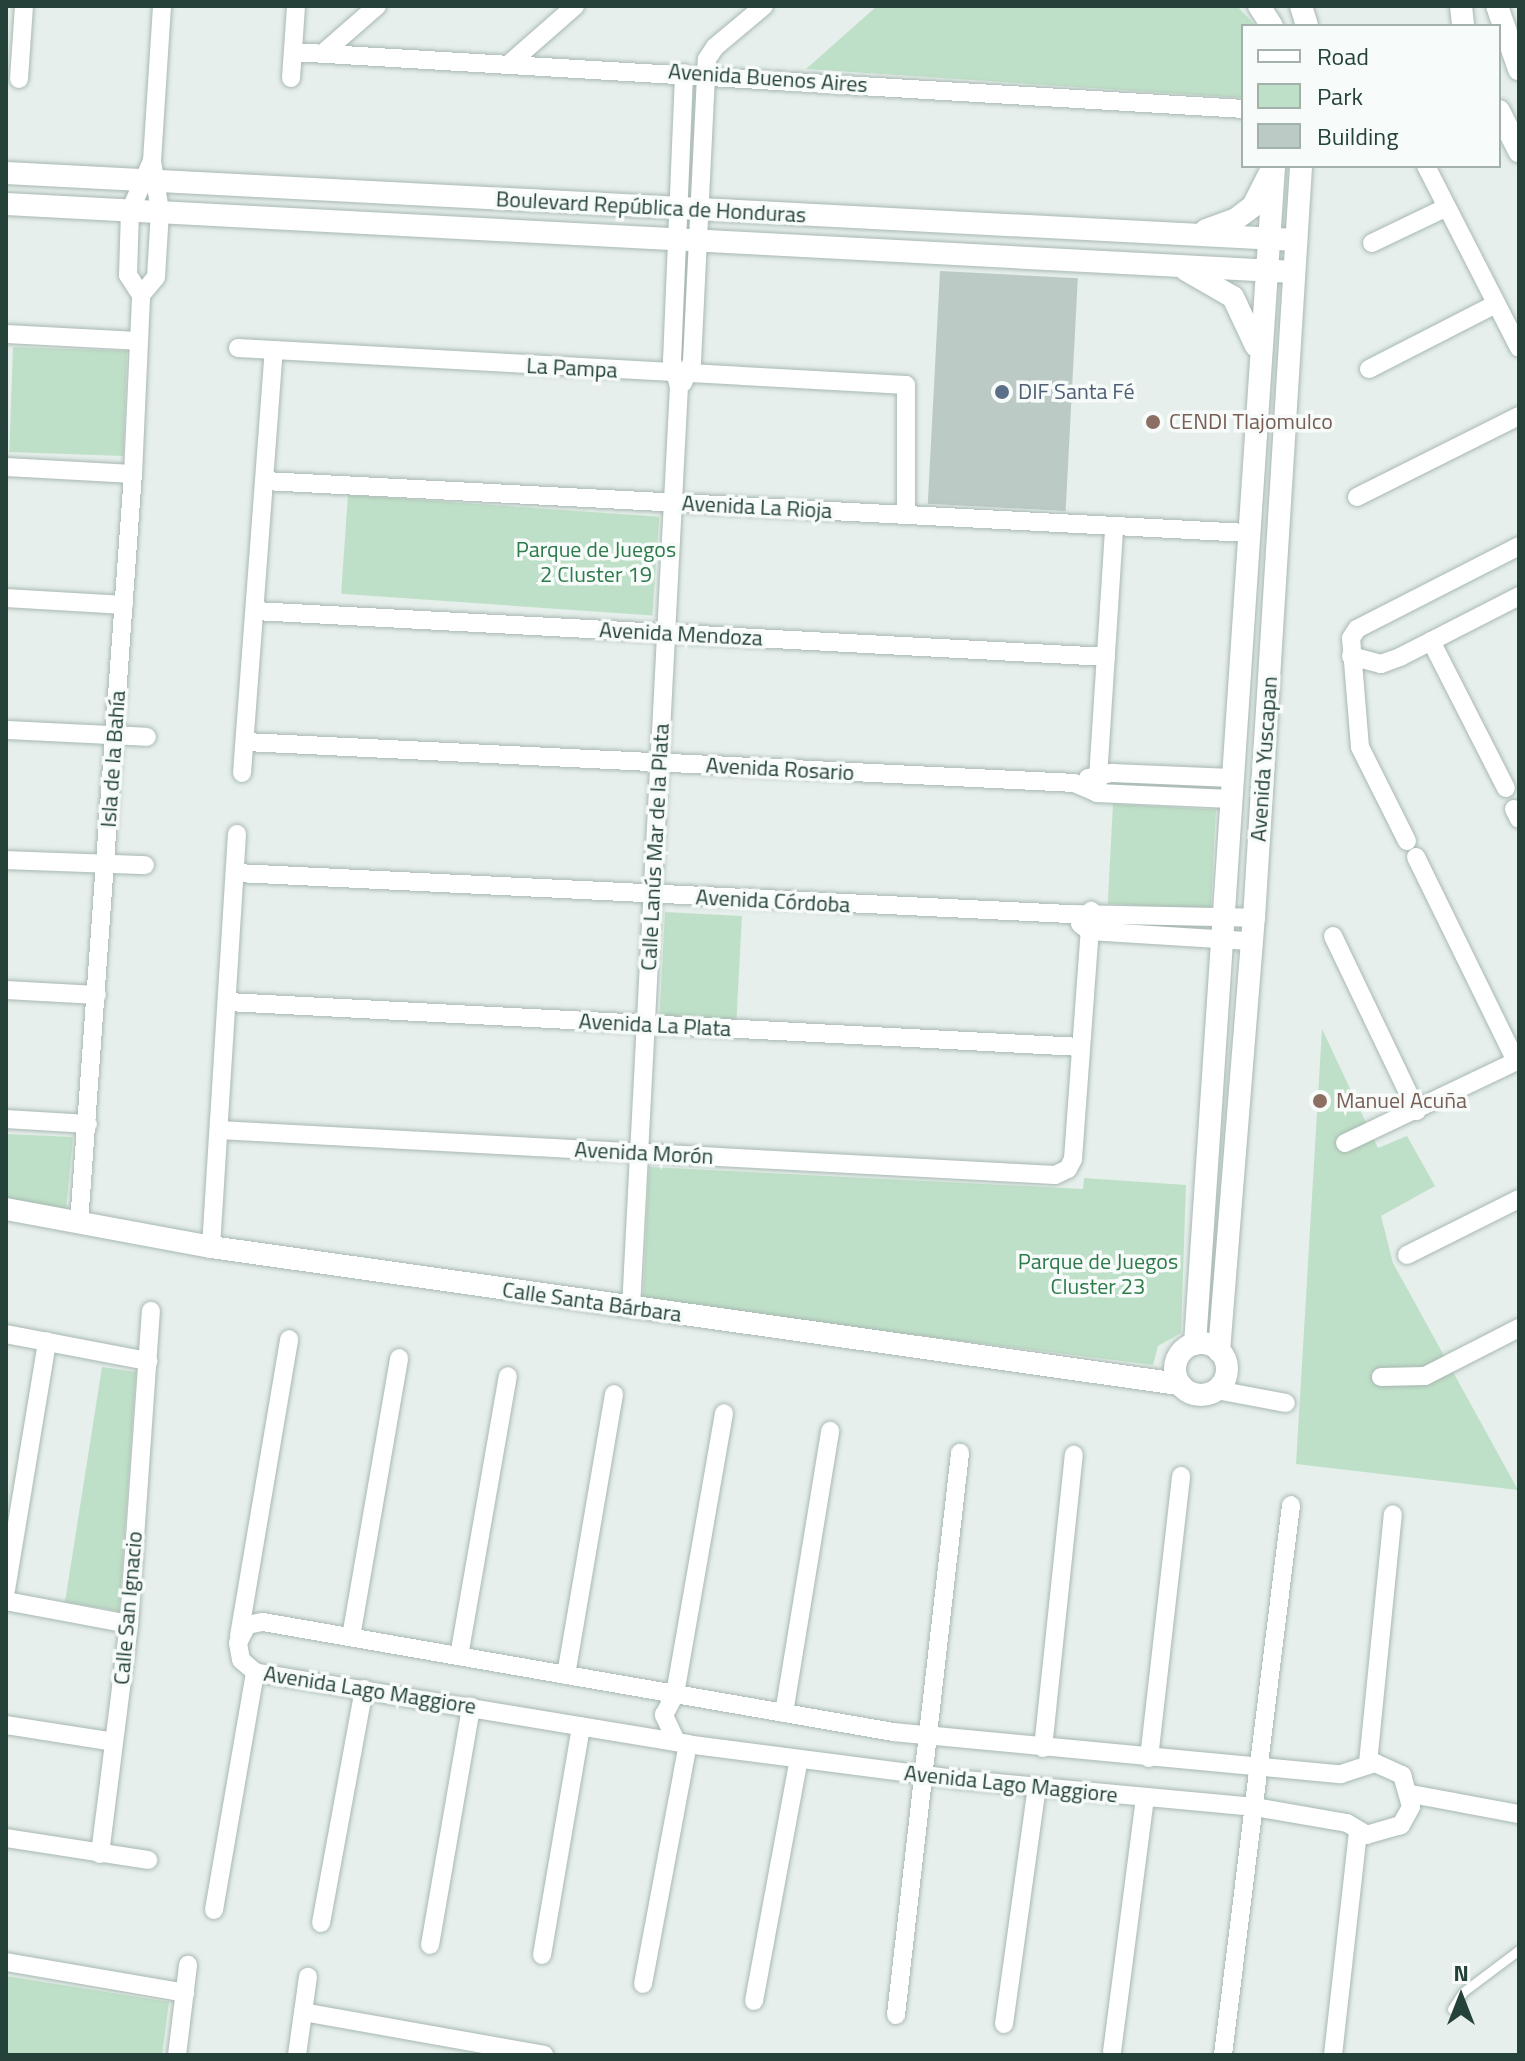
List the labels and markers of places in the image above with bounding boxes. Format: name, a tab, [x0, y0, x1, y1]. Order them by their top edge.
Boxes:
place label: DIF Santa Fé	[1018, 379, 1135, 405]
marker: DIF Santa Fé	[993, 383, 1011, 401]
place label: CENDI Tlajomulco	[1169, 409, 1333, 435]
marker: CENDI Tlajomulco	[1144, 413, 1162, 431]
place label: Manuel Acuña	[1336, 1088, 1467, 1114]
marker: Manuel Acuña	[1311, 1092, 1329, 1110]

